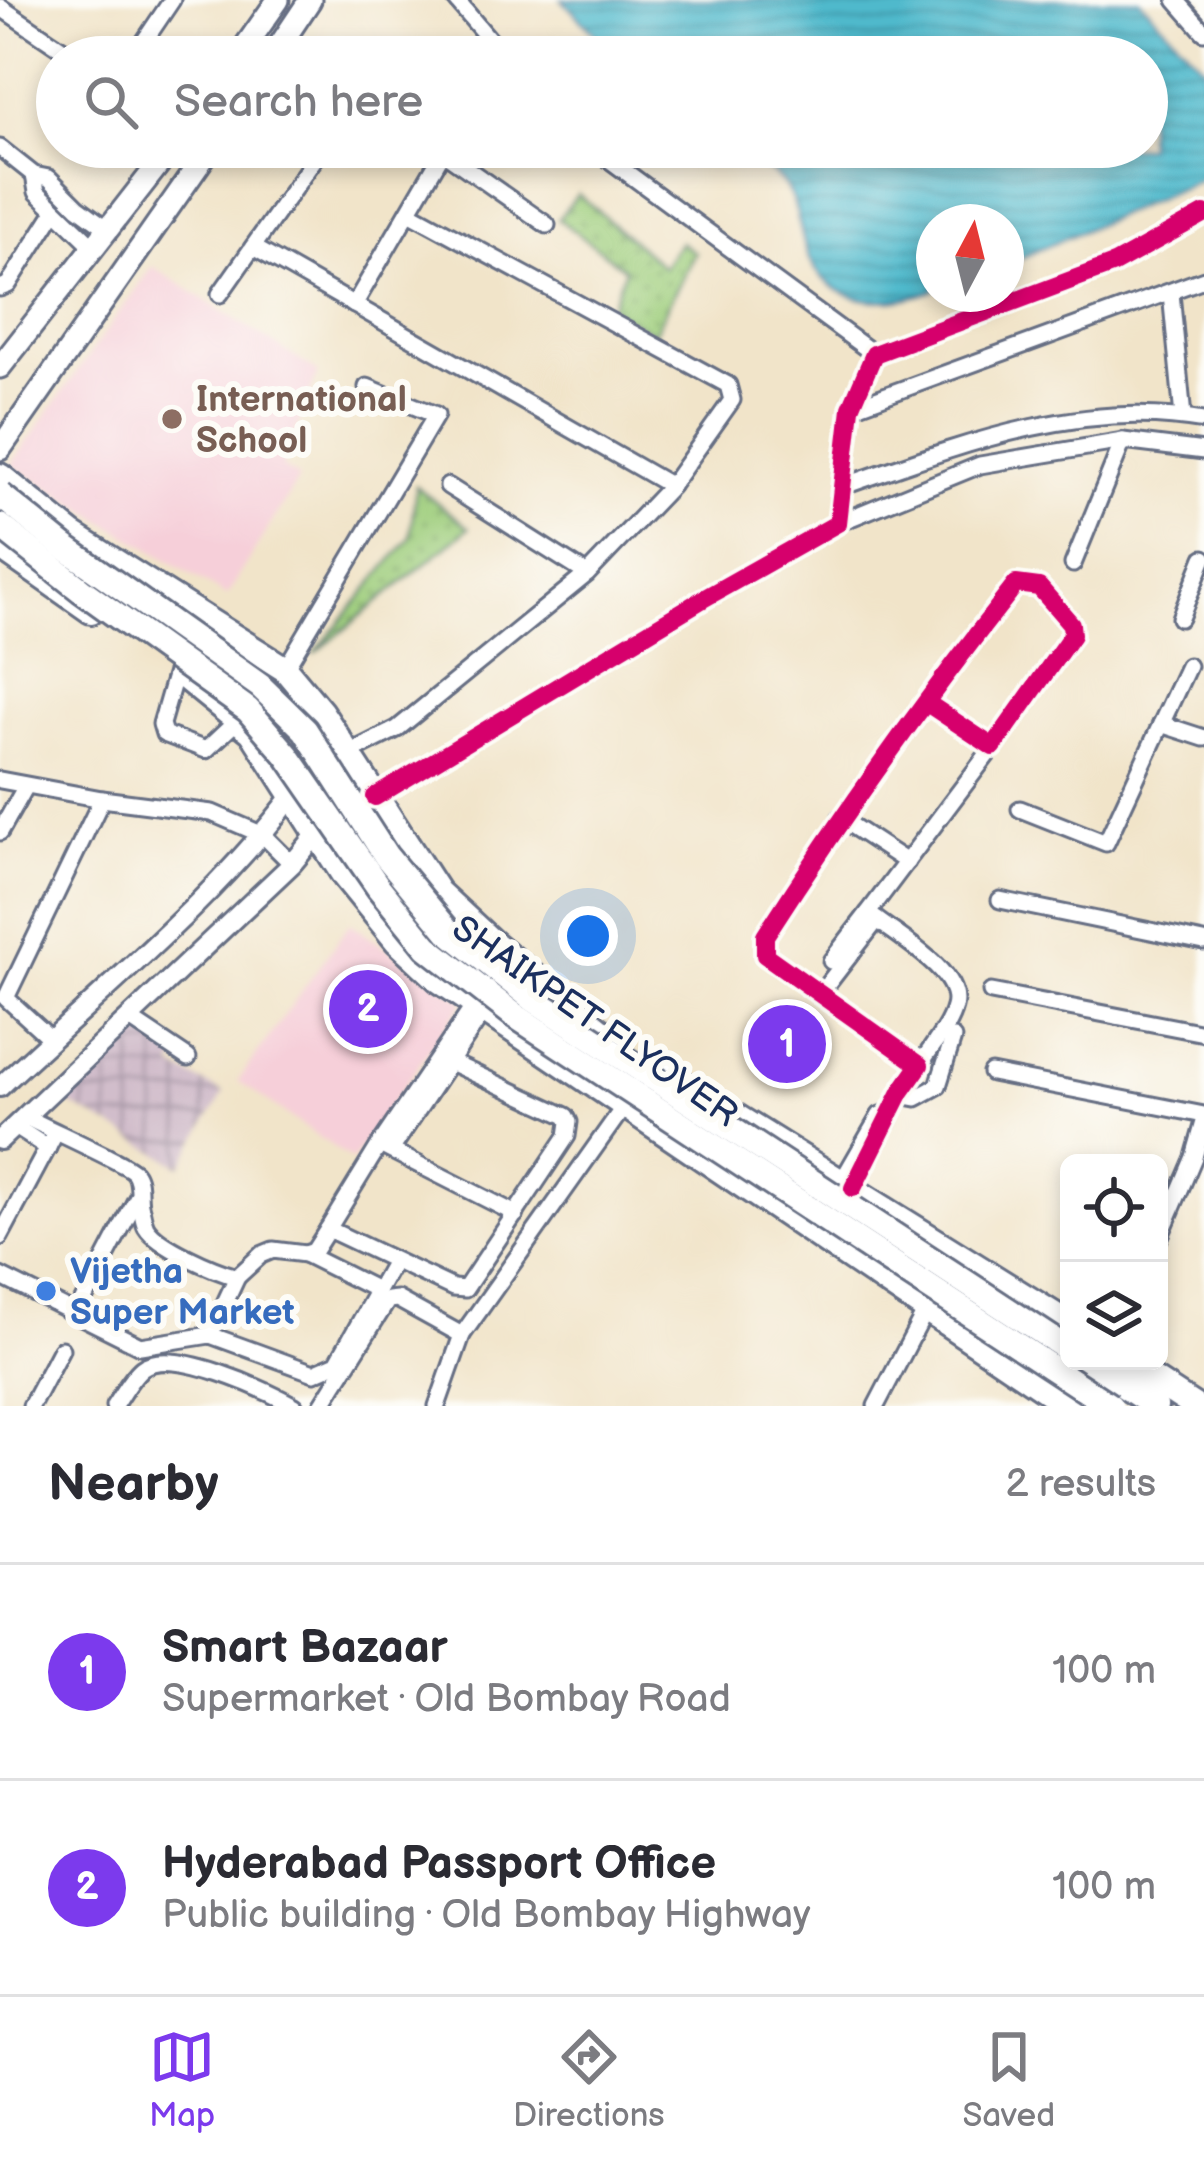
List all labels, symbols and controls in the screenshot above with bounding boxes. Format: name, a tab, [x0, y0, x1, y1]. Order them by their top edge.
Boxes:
search box	[36, 36, 1168, 168]
icon: search	[78, 69, 144, 135]
text: Search here	[174, 75, 423, 130]
north arrow	[916, 204, 1024, 312]
place label: International School	[196, 379, 407, 463]
marker: International School	[159, 406, 185, 432]
your location	[558, 906, 618, 966]
street label: SHAIKPET FLYOVER	[443, 907, 746, 1137]
pin: 2	[329, 964, 407, 1054]
pin: 1	[748, 999, 826, 1089]
map controls	[1060, 1154, 1168, 1370]
button: locate	[1060, 1154, 1168, 1262]
place label: Vijetha Super Market	[70, 1251, 294, 1335]
button: layers	[1060, 1262, 1168, 1370]
marker: Vijetha Super Market	[33, 1278, 59, 1304]
text: Nearby	[48, 1454, 219, 1515]
text: 2 results	[1005, 1461, 1156, 1508]
text: Smart Bazaar	[162, 1621, 448, 1676]
text: 1	[79, 1648, 95, 1695]
text: 100 m	[1052, 1648, 1156, 1695]
text: Supermarket · Old Bombay Road	[162, 1676, 731, 1723]
text: Hyderabad Passport Office	[162, 1837, 716, 1892]
text: 2	[75, 1864, 99, 1911]
text: 100 m	[1052, 1864, 1156, 1911]
text: Public building · Old Bombay Highway	[162, 1892, 811, 1939]
tab: Map	[149, 2024, 215, 2136]
tab: Directions	[513, 2024, 665, 2136]
tab: Saved	[962, 2024, 1055, 2136]

